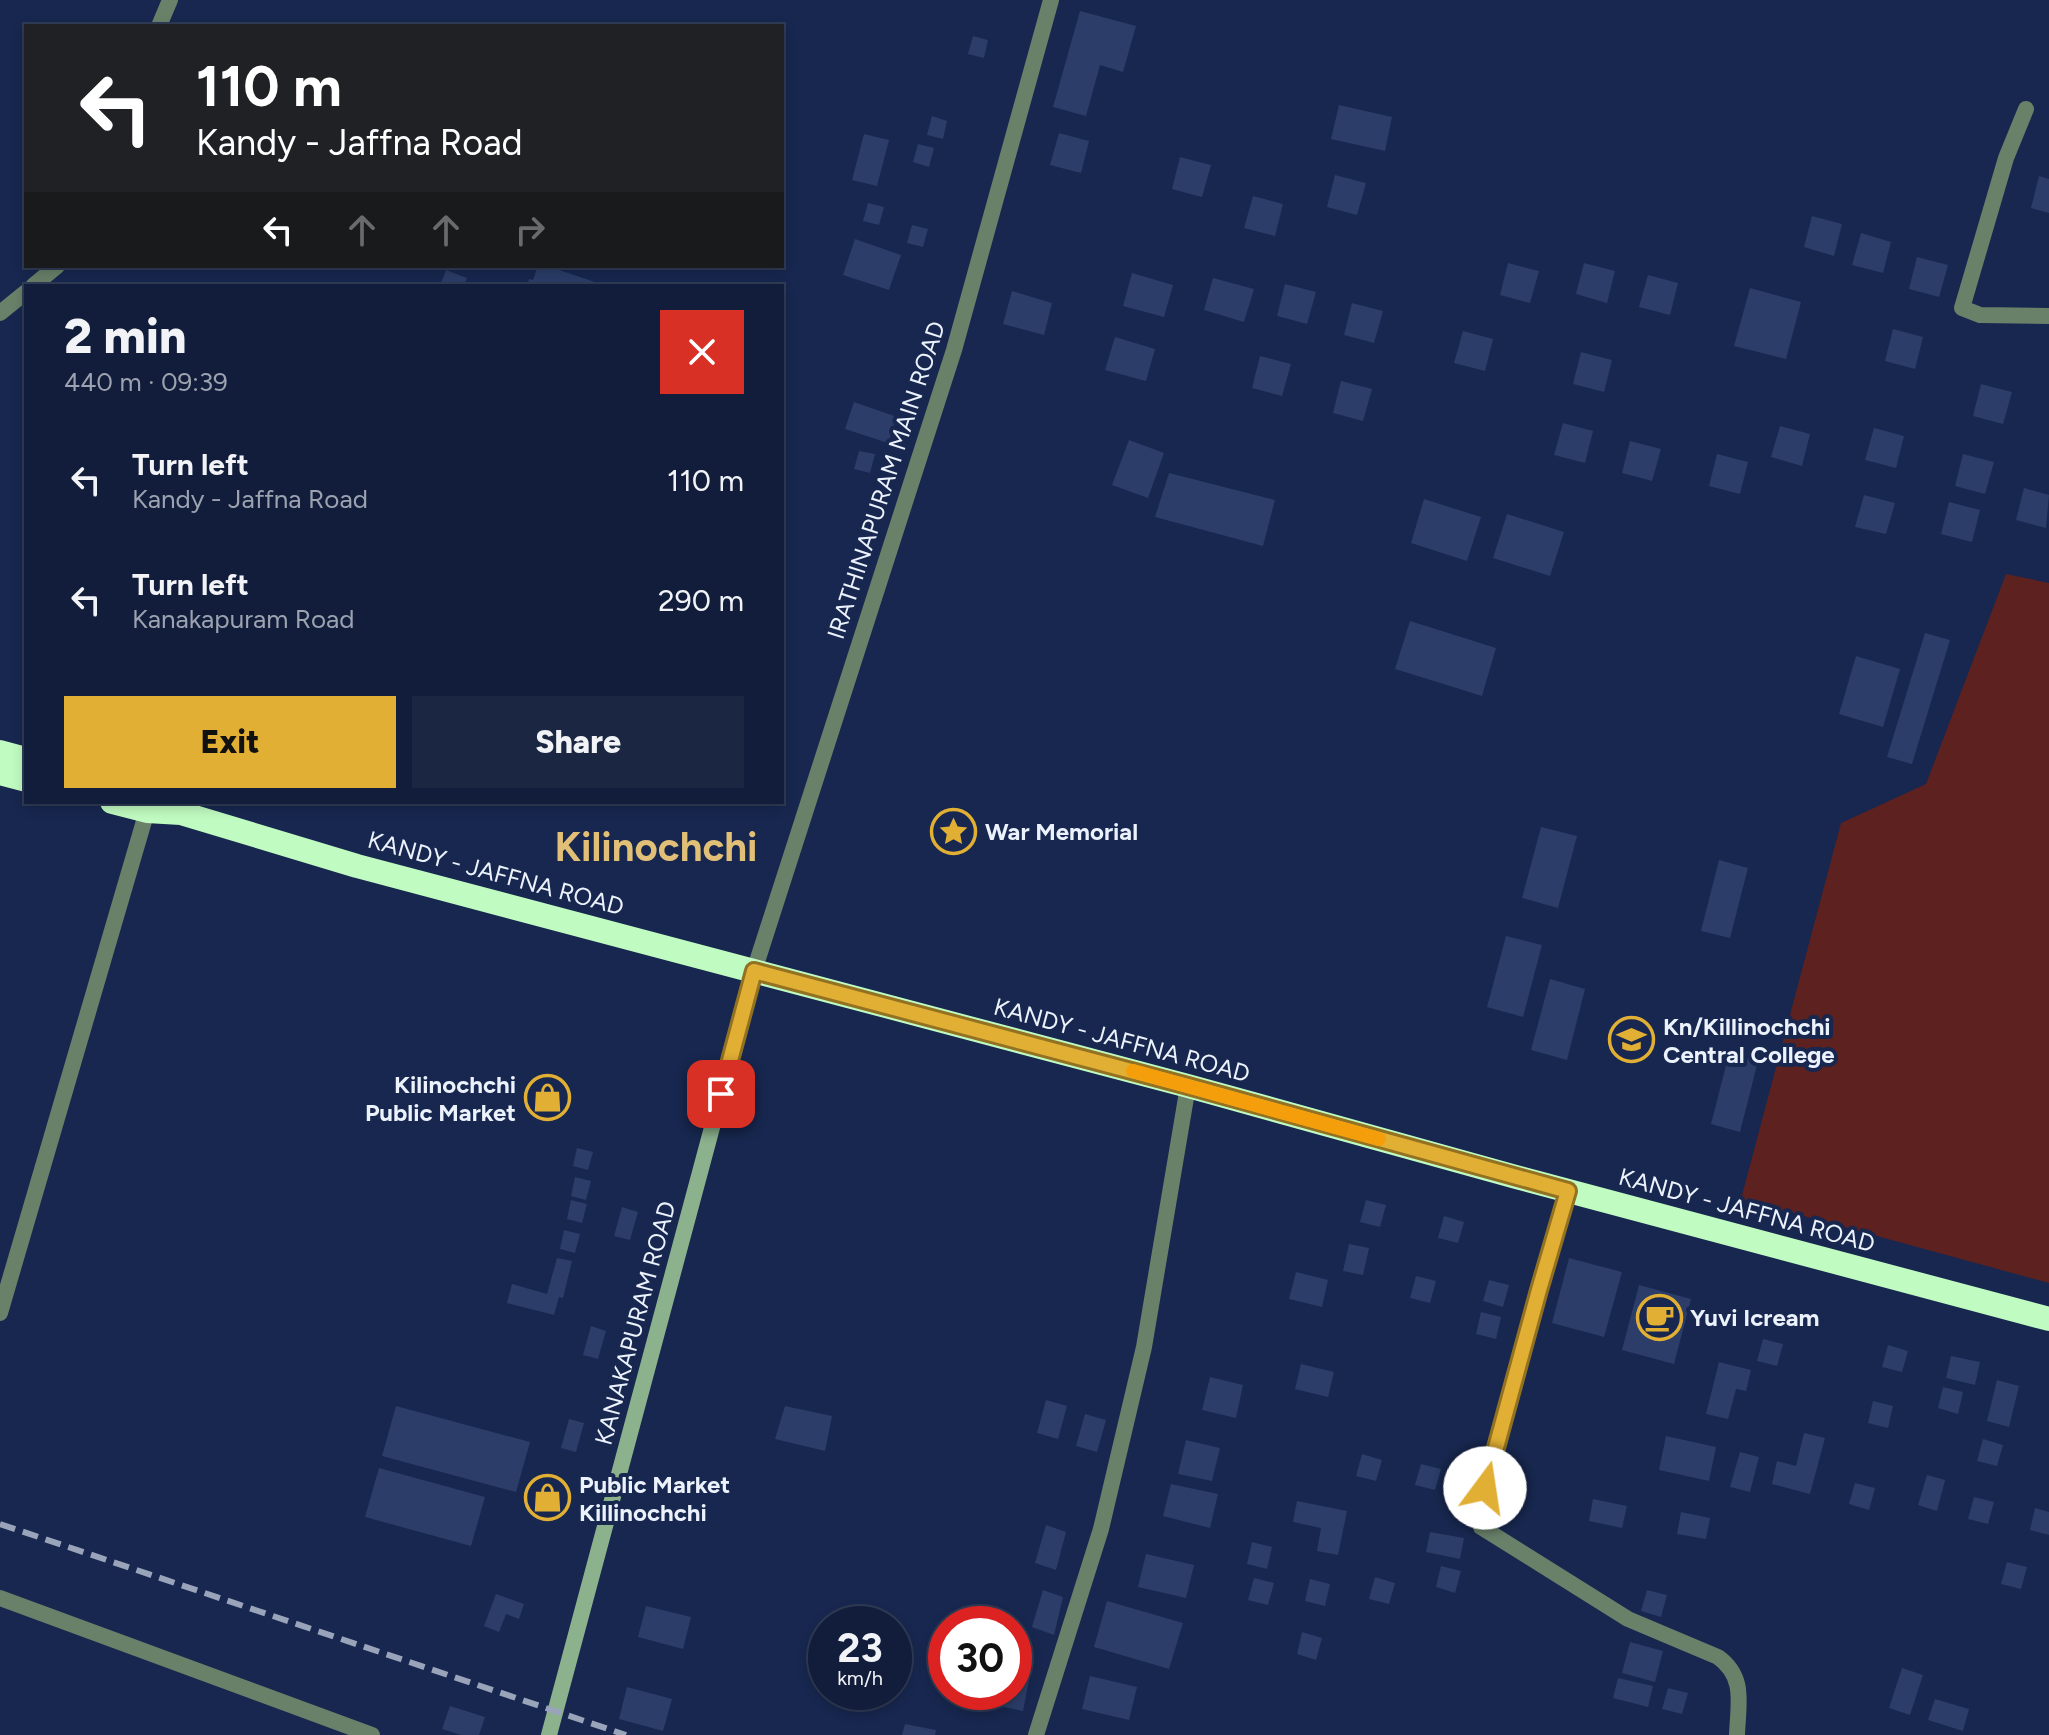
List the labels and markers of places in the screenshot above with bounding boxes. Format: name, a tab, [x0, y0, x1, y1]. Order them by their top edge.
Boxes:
place icon: War Memorial	[930, 807, 978, 855]
place label: War Memorial	[985, 817, 1138, 846]
place label: Kn/Killinochchi Central College	[1663, 1012, 1835, 1069]
school or university icon: Kn/Killinochchi Central College	[1608, 1016, 1656, 1064]
pin	[687, 1060, 755, 1128]
place label: Kilinochchi Public Market	[365, 1070, 516, 1127]
shop icon: Kilinochchi Public Market	[523, 1074, 571, 1122]
cafe icon: Yuvi Icream	[1635, 1293, 1683, 1341]
place label: Yuvi Icream	[1690, 1303, 1819, 1332]
place label: Public Market Killinochchi	[579, 1470, 730, 1527]
shop icon: Public Market Killinochchi	[524, 1474, 572, 1522]

